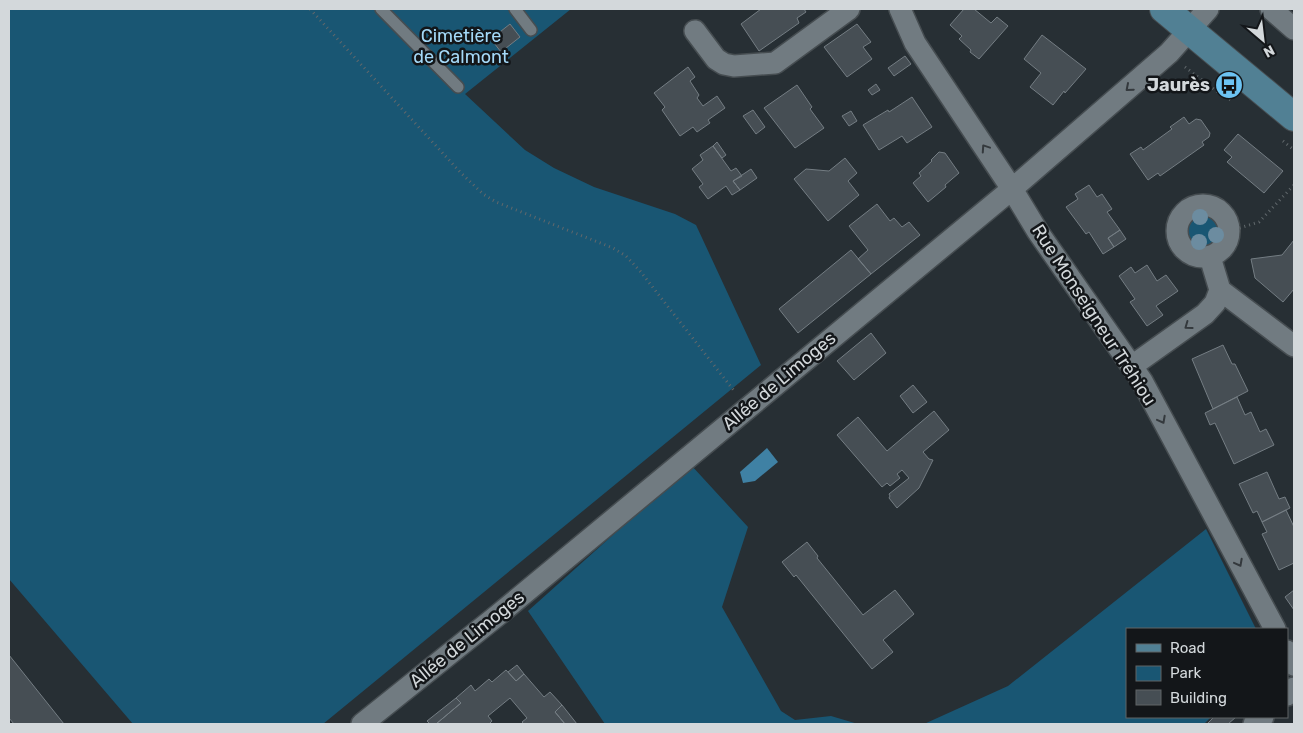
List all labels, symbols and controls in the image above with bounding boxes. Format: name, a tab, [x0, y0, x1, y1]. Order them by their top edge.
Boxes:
north arrow	[1238, 15, 1288, 65]
park label: Cimetière de Calmont	[413, 25, 509, 68]
text: N	[1260, 41, 1277, 61]
bus stop icon: Jaurès	[1214, 70, 1244, 100]
place label: Jaurès	[1147, 74, 1210, 96]
one-way arrow	[1126, 82, 1135, 91]
one-way arrow	[982, 145, 991, 154]
street label: Rue Monseigneur Tréhiou	[1027, 220, 1161, 410]
one-way arrow	[1184, 320, 1194, 329]
street label: Allée de Limoges	[718, 327, 840, 435]
one-way arrow	[1156, 415, 1166, 424]
one-way arrow	[1233, 558, 1243, 567]
street label: Allée de Limoges	[405, 586, 529, 692]
legend	[1126, 628, 1288, 718]
text: Road	[1170, 639, 1206, 657]
text: Park	[1170, 664, 1201, 682]
text: Building	[1170, 689, 1227, 707]

